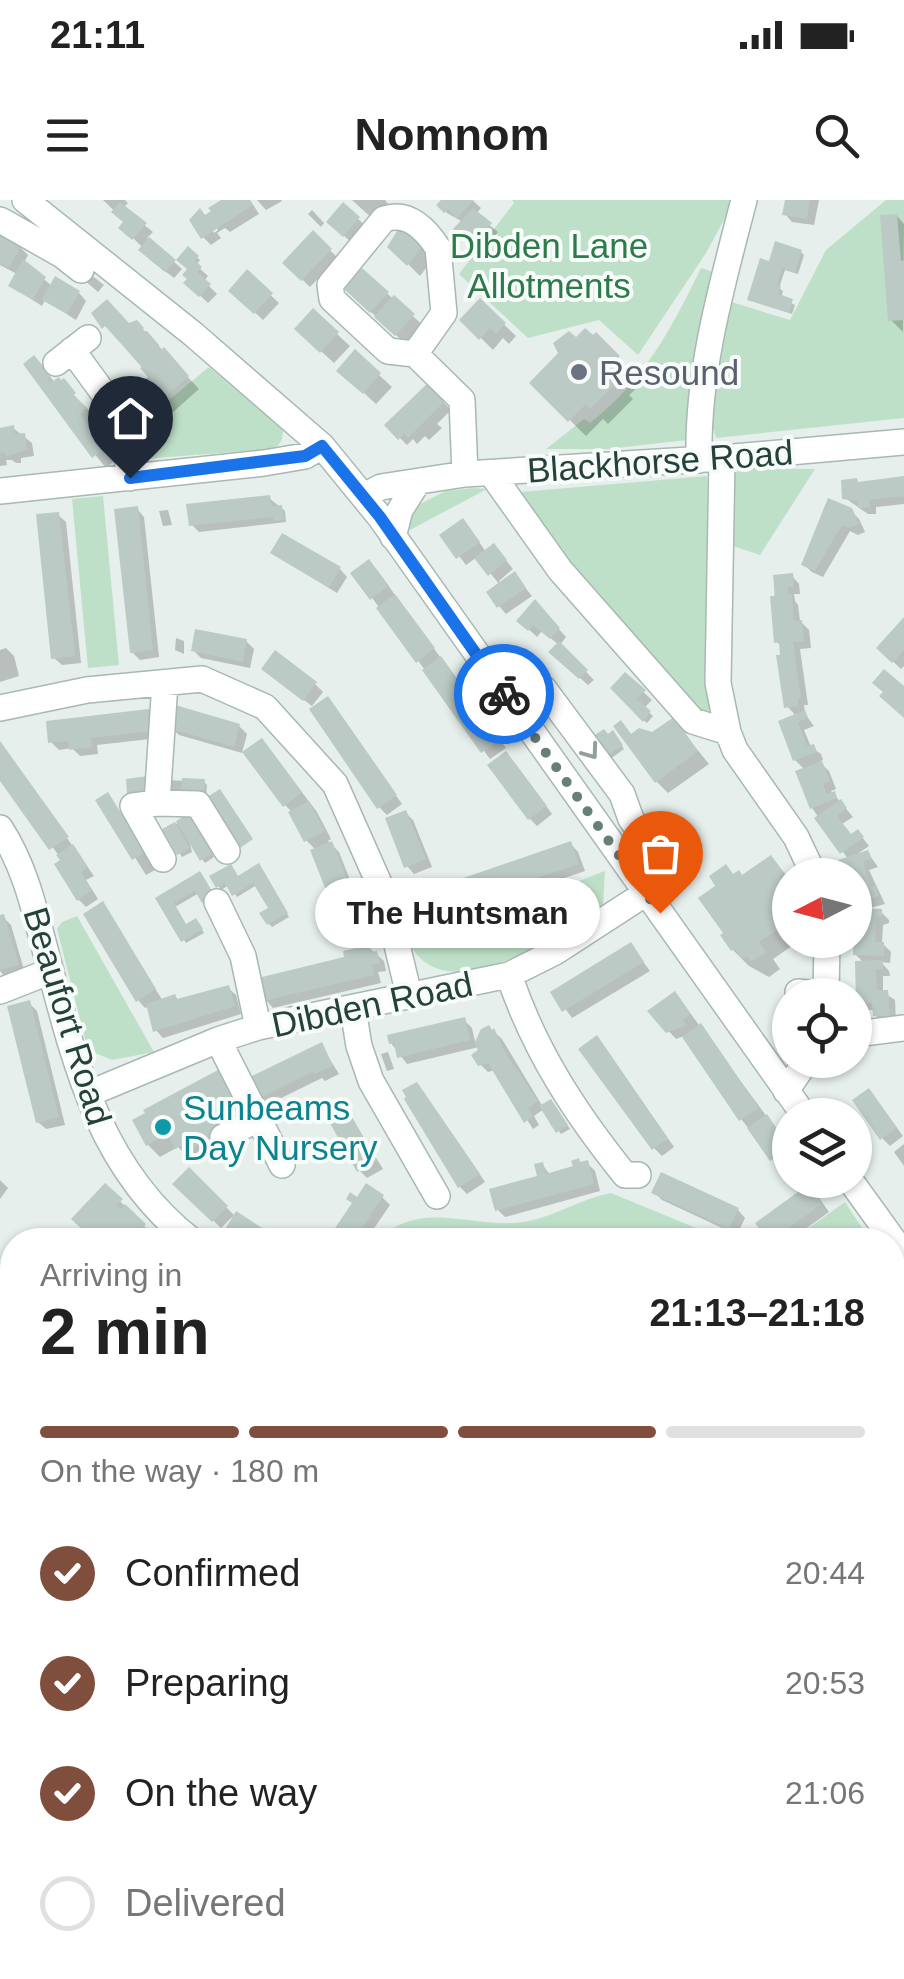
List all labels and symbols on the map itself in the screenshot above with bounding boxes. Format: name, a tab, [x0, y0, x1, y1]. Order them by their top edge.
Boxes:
park label: Dibden Lane Allotments	[450, 226, 648, 305]
place label: Resound	[599, 353, 739, 392]
marker: Resound	[568, 361, 590, 383]
pin	[88, 376, 173, 479]
street label: Blackhorse Road	[526, 432, 794, 490]
courier	[454, 644, 554, 744]
one-way arrow	[579, 741, 596, 759]
pin	[618, 811, 703, 914]
north arrow	[772, 858, 872, 958]
callout: The Huntsman	[315, 878, 600, 948]
street label: Beaufort Road	[16, 902, 120, 1130]
street label: Dibden Road	[268, 964, 476, 1044]
place label: Sunbeams Day Nursery	[183, 1088, 378, 1167]
marker: Sunbeams Day Nursery	[152, 1116, 174, 1138]

